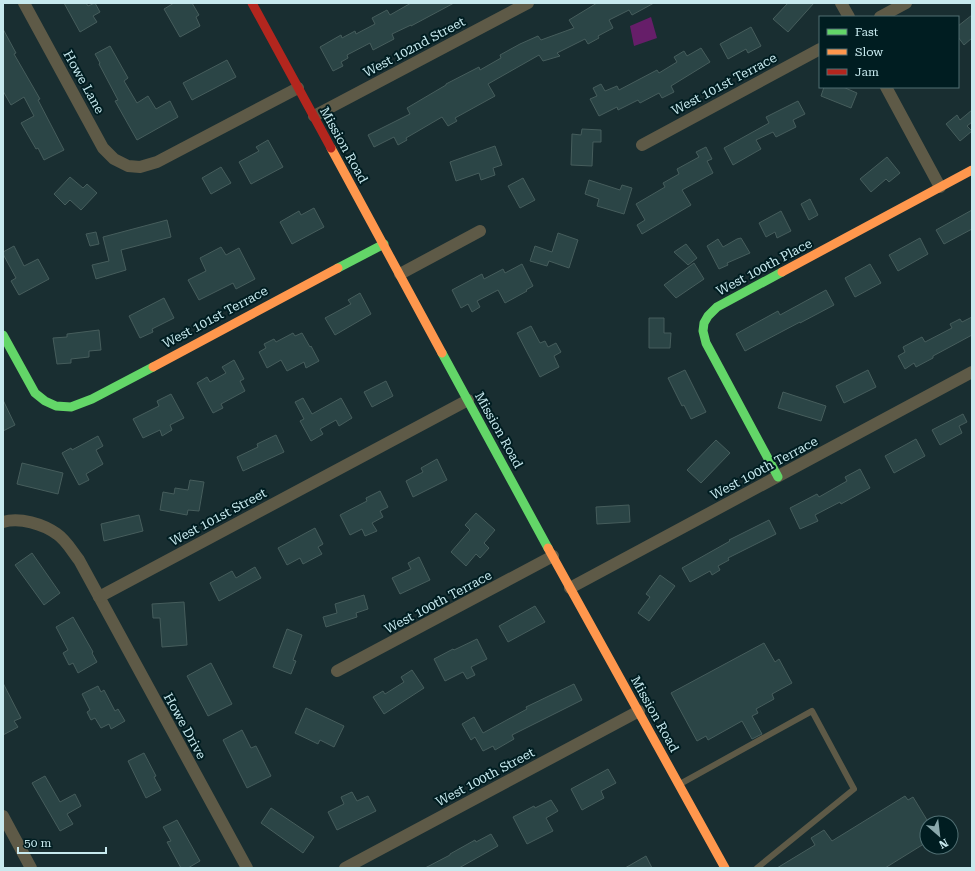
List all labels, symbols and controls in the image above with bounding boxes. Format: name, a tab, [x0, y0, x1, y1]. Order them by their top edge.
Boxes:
street label: West 102nd Street	[360, 14, 468, 80]
legend	[819, 16, 959, 88]
text: Fast	[855, 25, 879, 39]
text: Slow	[855, 45, 883, 59]
street label: Howe Lane	[60, 48, 108, 116]
street label: West 101st Terrace	[669, 50, 779, 118]
text: Jam	[855, 65, 879, 79]
street label: Mission Road	[317, 104, 371, 186]
street label: West 100th Place	[714, 235, 814, 299]
street label: West 101st Terrace	[160, 283, 270, 351]
street label: Mission Road	[472, 389, 526, 471]
street label: West 100th Terrace	[708, 433, 820, 503]
street label: West 101st Street	[167, 485, 269, 549]
street label: West 100th Terrace	[382, 567, 494, 637]
street label: Mission Road	[628, 673, 682, 755]
street label: Howe Drive	[161, 690, 209, 762]
street label: West 100th Street	[433, 745, 537, 809]
north arrow	[919, 815, 959, 855]
scale bar	[18, 829, 106, 855]
text: 50 m	[24, 836, 51, 850]
text: N	[936, 836, 950, 851]

